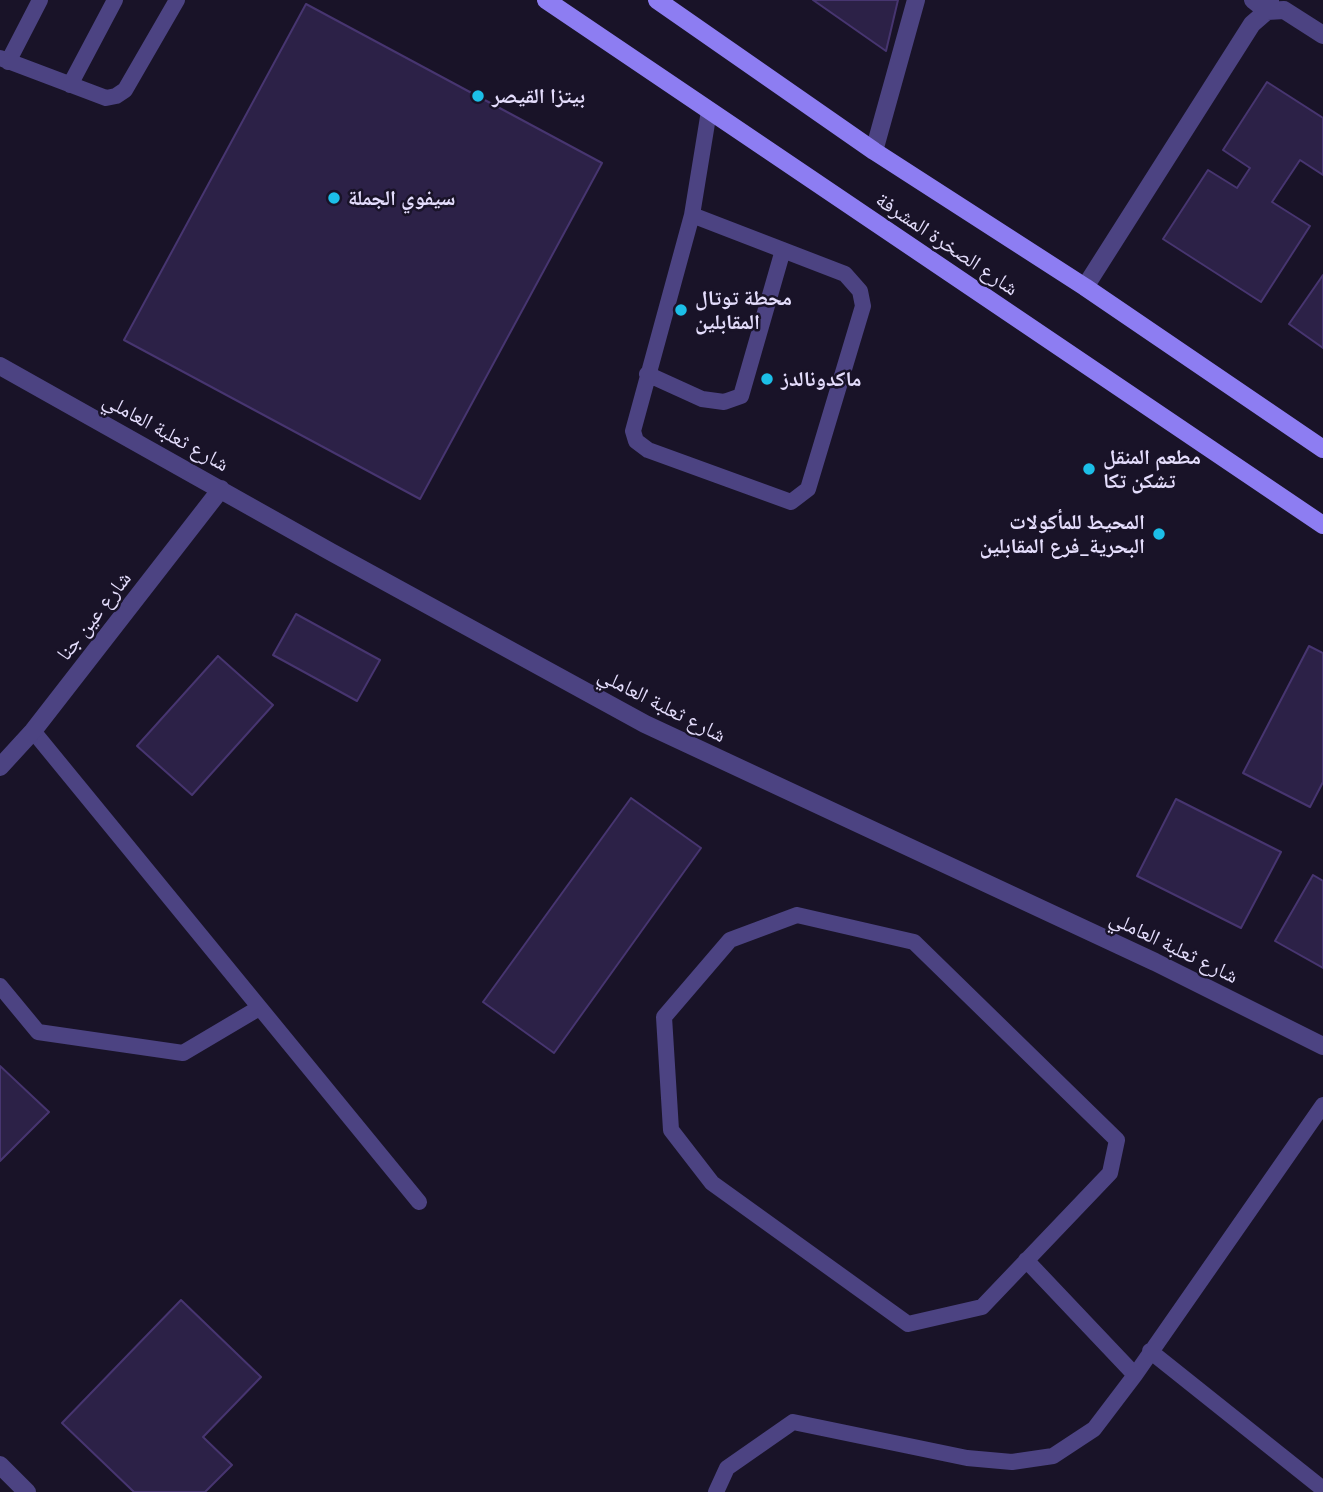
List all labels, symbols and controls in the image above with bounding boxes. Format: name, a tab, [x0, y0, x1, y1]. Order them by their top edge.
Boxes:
place label: بيتزا القيصر	[492, 83, 585, 109]
marker: بيتزا القيصر	[470, 88, 486, 104]
place label: سيفوي الجملة	[348, 185, 456, 211]
street label: شارع الصخرة المشرفة	[871, 187, 1023, 301]
marker: سيفوي الجملة	[326, 190, 342, 206]
place label: محطة توتال المقابلين	[695, 285, 792, 335]
marker: محطة توتال المقابلين	[673, 302, 689, 318]
place label: ماكدونالدز	[781, 366, 861, 392]
marker: ماكدونالدز	[759, 371, 775, 387]
street label: شارع ثعلبة العاملي	[99, 387, 233, 477]
place label: مطعم المنقل تشكن تكا	[1103, 444, 1201, 494]
marker: مطعم المنقل تشكن تكا	[1081, 461, 1097, 477]
place label: المحيط للمأكولات البحرية_فرع المقابلين	[979, 509, 1145, 559]
marker: المحيط للمأكولات البحرية_فرع المقابلين	[1151, 526, 1167, 542]
street label: شارع عين جنا	[51, 567, 137, 665]
street label: شارع ثعلبة العاملي	[594, 662, 730, 748]
street label: شارع ثعلبة العاملي	[1106, 905, 1242, 989]

